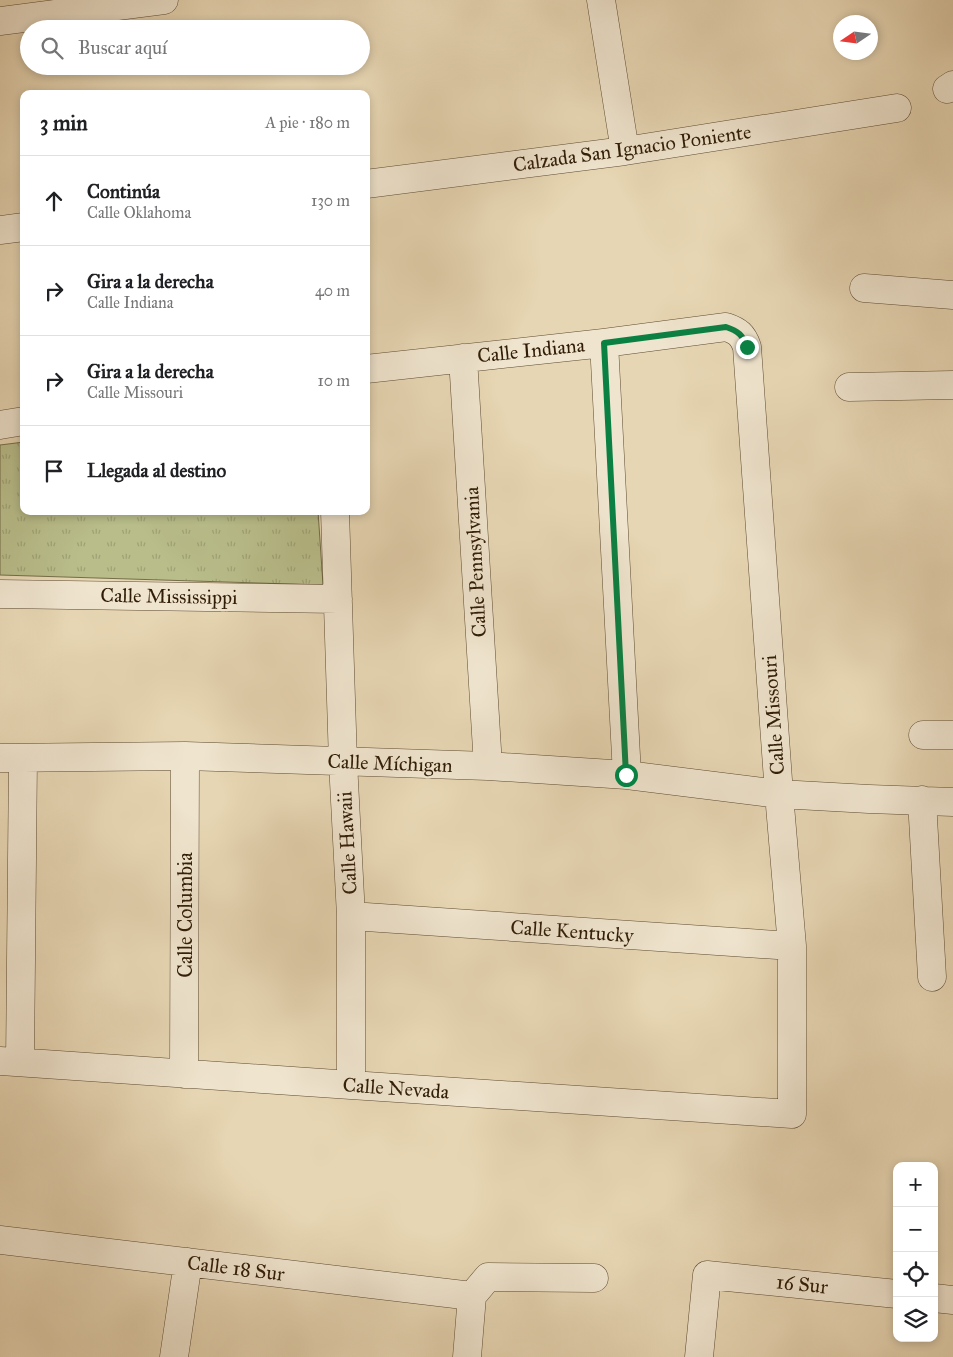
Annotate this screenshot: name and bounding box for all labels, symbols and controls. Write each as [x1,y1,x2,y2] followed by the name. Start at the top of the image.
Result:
[833,15,878,60] north arrow
[20,20,370,75] search box
[38,34,66,62] icon: search
[78,36,167,59] text: Buscar aquí
[40,110,88,136] text: 3 min
[265,113,350,132] text: A pie · 180 m
[511,119,753,178] street label: Calzada San Ignacio Poniente
[87,180,160,203] text: Continúa
[40,187,68,215] icon: ahead
[311,191,350,210] text: 130 m
[87,203,191,222] text: Calle Oklahoma
[87,270,214,293] text: Gira a la derecha
[40,277,68,305] icon: right
[315,281,350,300] text: 40 m
[87,293,174,312] text: Calle Indiana
[476,332,587,368] street label: Calle Indiana
[736,336,759,359] route end
[87,360,214,383] text: Gira a la derecha
[40,367,68,395] icon: right
[318,371,350,390] text: 10 m
[87,383,183,402] text: Calle Missouri
[40,457,68,485] icon: arrive
[87,459,226,482] text: Llegada al destino
[459,485,491,638] street label: Calle Pennsylvania
[100,583,238,609] street label: Calle Mississippi
[757,654,789,776] street label: Calle Missouri
[327,749,453,778] street label: Calle Míchigan
[615,764,638,787] route start
[332,790,362,895] street label: Calle Hawaii
[173,852,197,978] street label: Calle Columbia
[510,915,635,947] street label: Calle Kentucky
[342,1072,451,1104] street label: Calle Nevada
[893,1162,938,1342] map controls
[893,1162,938,1207] button: +
[893,1207,938,1252] button: −
[186,1250,287,1286] street label: Calle 18 Sur
[893,1252,938,1297] button: locate
[775,1269,830,1299] street label: 16 Sur
[893,1297,938,1342] button: layers

